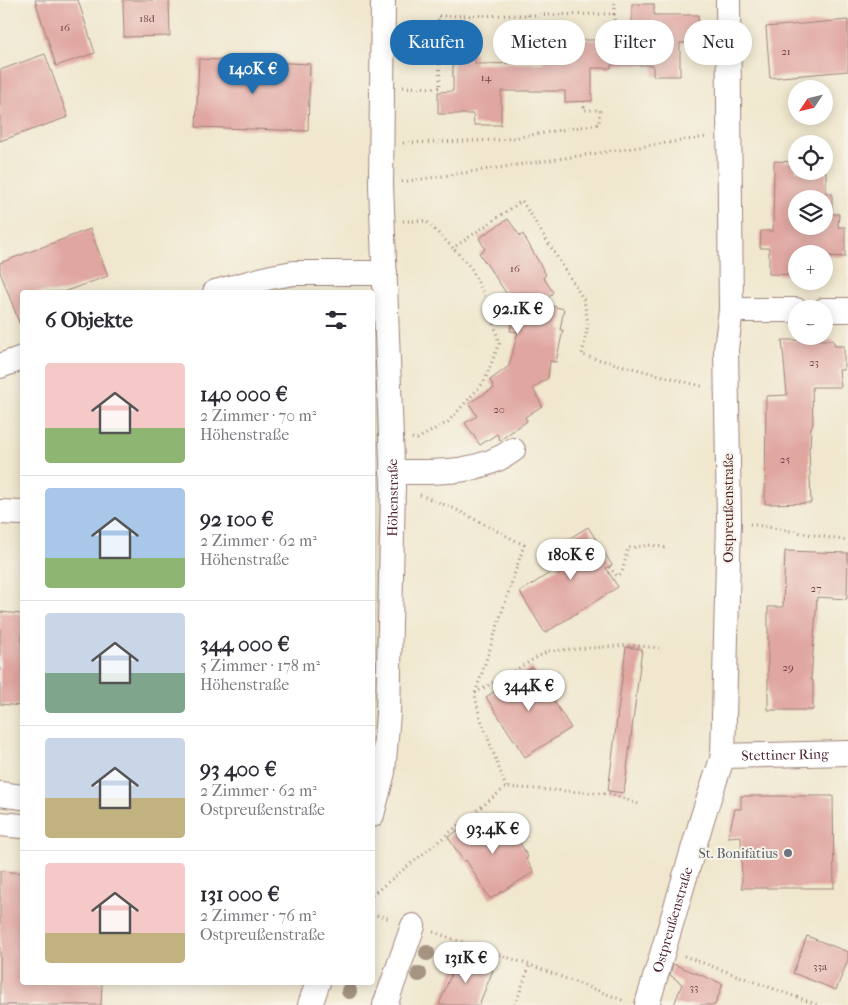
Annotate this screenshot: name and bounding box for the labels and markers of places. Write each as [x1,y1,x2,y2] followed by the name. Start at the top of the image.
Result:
[212,52,294,95] pin: 140K €
[472,292,564,335] pin: 92.1K €
[530,538,612,581] pin: 180K €
[488,670,570,712] pin: 344K €
[447,812,539,855] pin: 93.4K €
[698,845,778,862] place label: St. Bonifatius
[782,847,794,859] marker: St. Bonifatius
[425,942,507,984] pin: 131K €

